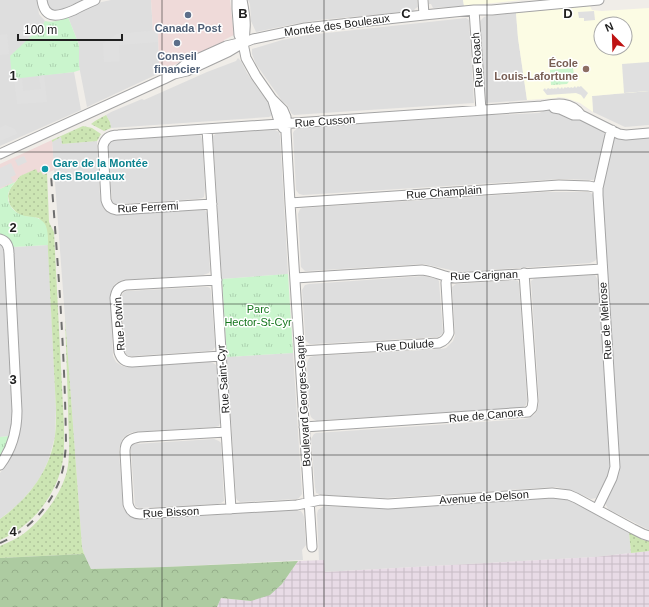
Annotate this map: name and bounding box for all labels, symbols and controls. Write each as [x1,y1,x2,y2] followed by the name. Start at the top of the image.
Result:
[238,6,248,21] text: B
[401,6,411,21] text: C
[563,6,573,21] text: D
[183,10,193,20] marker: Canada Post
[283,12,391,38] street label: Montée des Bouleaux
[18,16,122,42] scale bar
[593,16,633,56] north arrow
[603,20,615,34] text: N
[155,22,222,34] place label: Canada Post
[24,23,57,37] text: 100 m
[469,32,485,88] street label: Rue Roach
[172,38,182,48] marker: Conseil financier
[154,50,201,75] place label: Conseil financier
[494,57,578,82] place label: École Louis-Lafortune
[581,64,591,74] marker: École Louis-Lafortune
[9,68,17,83] text: 1
[294,113,356,129] street label: Rue Cusson
[53,157,148,182] place label: Gare de la Montée des Bouleaux
[40,164,50,174] marker: Gare de la Montée des Bouleaux
[406,183,482,201] street label: Rue Champlain
[117,199,179,215] street label: Rue Ferremi
[9,220,17,235] text: 2
[450,268,518,282] street label: Rue Carignan
[596,282,614,360] street label: Rue de Melrose
[111,297,127,351] street label: Rue Potvin
[224,303,292,328] park label: Parc Hector-St-Cyr
[294,335,312,467] street label: Boulevard Georges-Gagné
[376,337,434,353] street label: Rue Dulude
[215,344,231,414] street label: Rue Saint-Cyr
[9,372,17,387] text: 3
[448,406,525,424] street label: Rue de Canora
[439,488,529,506] street label: Avenue de Delson
[143,505,199,519] street label: Rue Bisson
[9,524,17,539] text: 4

